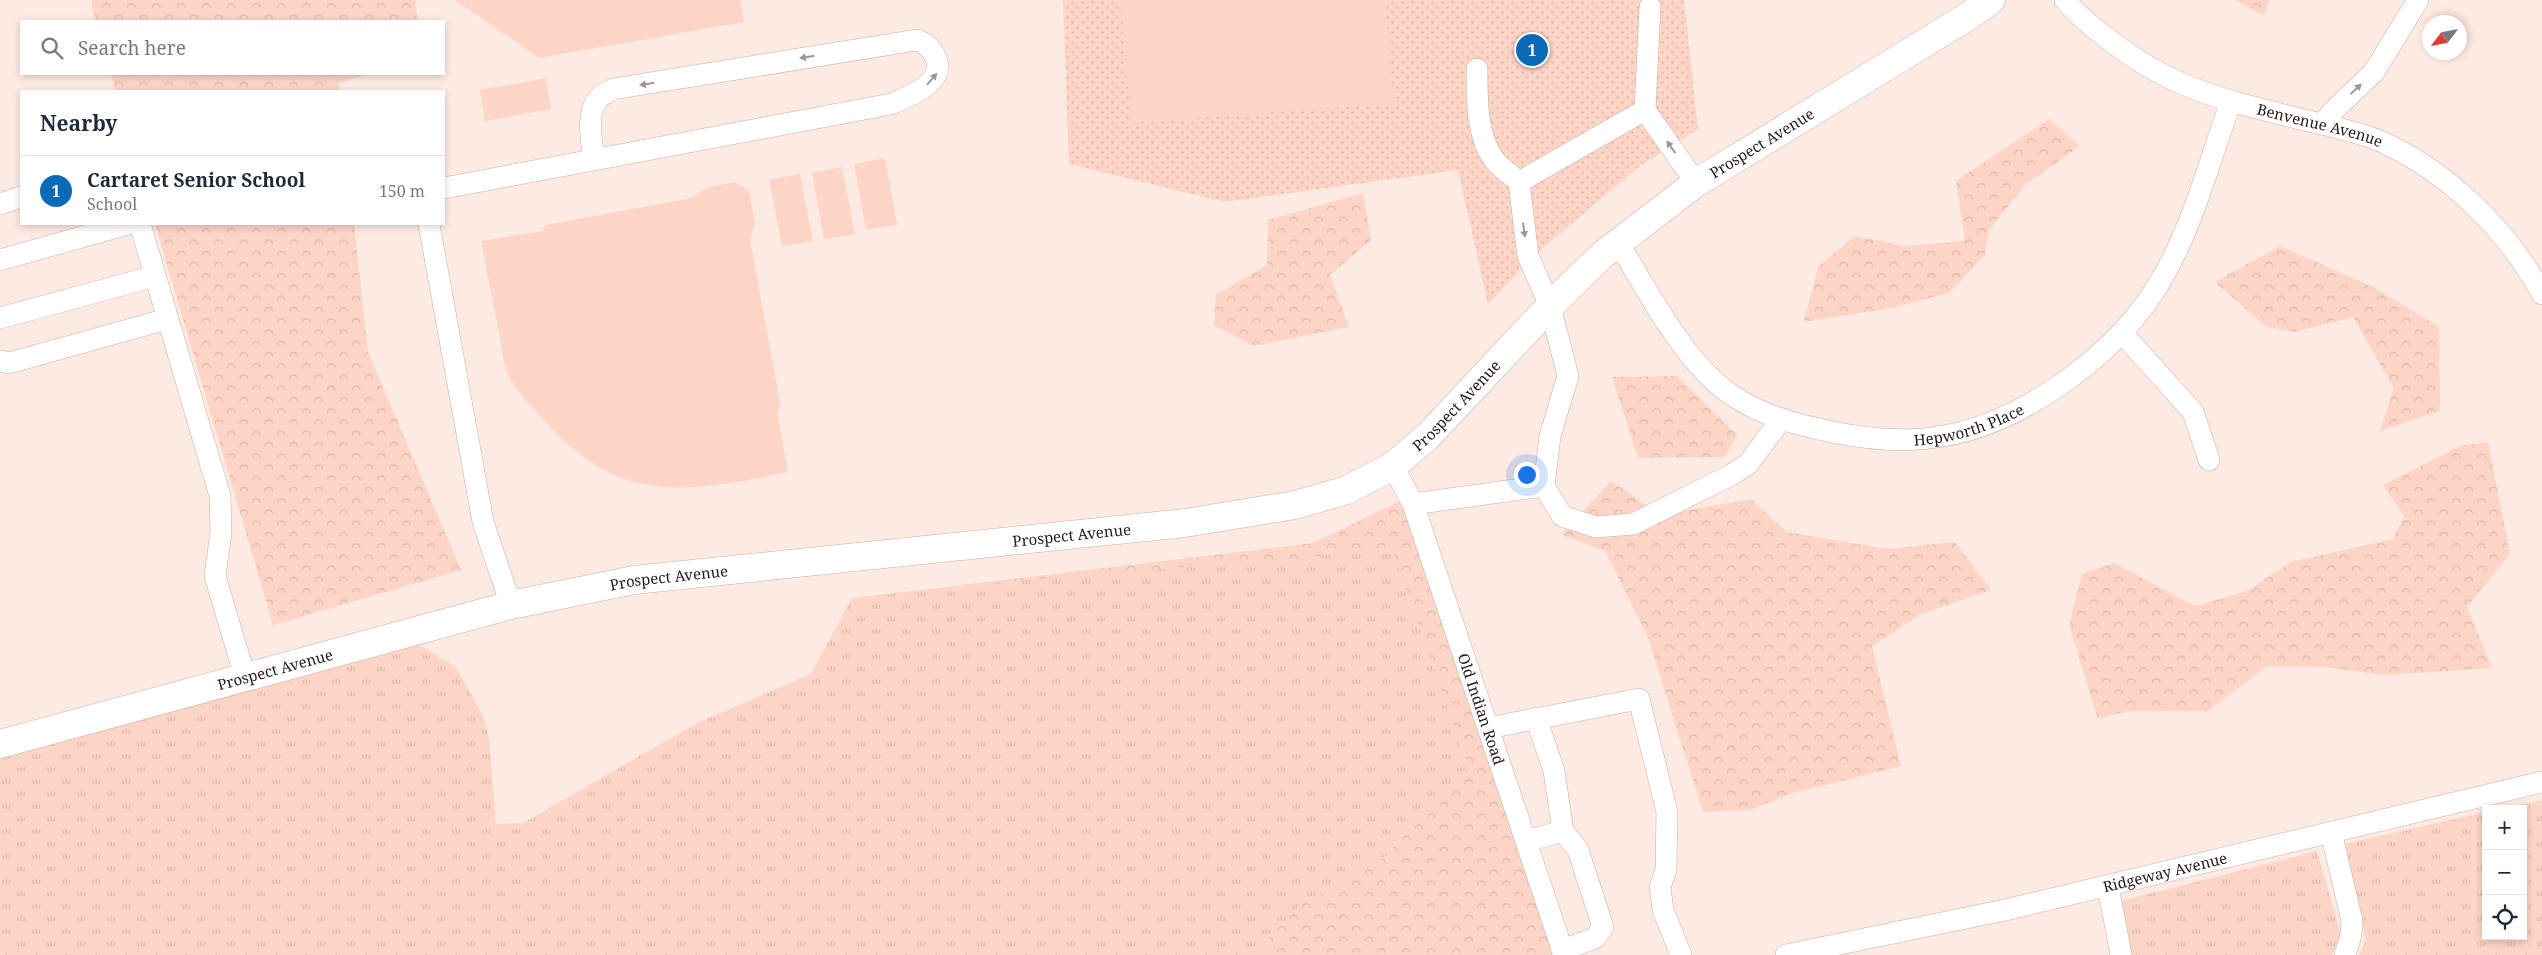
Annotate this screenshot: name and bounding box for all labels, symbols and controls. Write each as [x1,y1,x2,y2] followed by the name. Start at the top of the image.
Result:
[2422,15,2467,60] north arrow
[20,20,445,75] search box
[1516,31,1548,69] pin: 1
[38,34,66,62] icon: search
[78,35,186,61] text: Search here
[799,53,815,61] one-way arrow
[926,72,937,85] one-way arrow
[638,80,654,88] one-way arrow
[2350,83,2362,95] one-way arrow
[2255,99,2386,151] street label: Benvenue Avenue
[1706,103,1818,182] street label: Prospect Avenue
[40,109,118,137] text: Nearby
[1666,140,1676,153] one-way arrow
[87,167,305,193] text: Cartaret Senior School
[51,180,61,202] text: 1
[379,180,425,202] text: 150 m
[87,193,137,215] text: School
[1520,223,1528,239] one-way arrow
[1408,356,1504,455] street label: Prospect Avenue
[1913,399,2027,450] street label: Hepworth Place
[1514,462,1540,488] your location
[1011,519,1132,551] street label: Prospect Avenue
[608,560,729,595] street label: Prospect Avenue
[215,644,335,694] street label: Prospect Avenue
[1454,651,1510,767] street label: Old Indian Road
[2482,805,2527,940] map controls
[2482,805,2527,850] button: +
[2101,847,2229,896] street label: Ridgeway Avenue
[2482,850,2527,895] button: −
[2482,895,2527,940] button: locate

